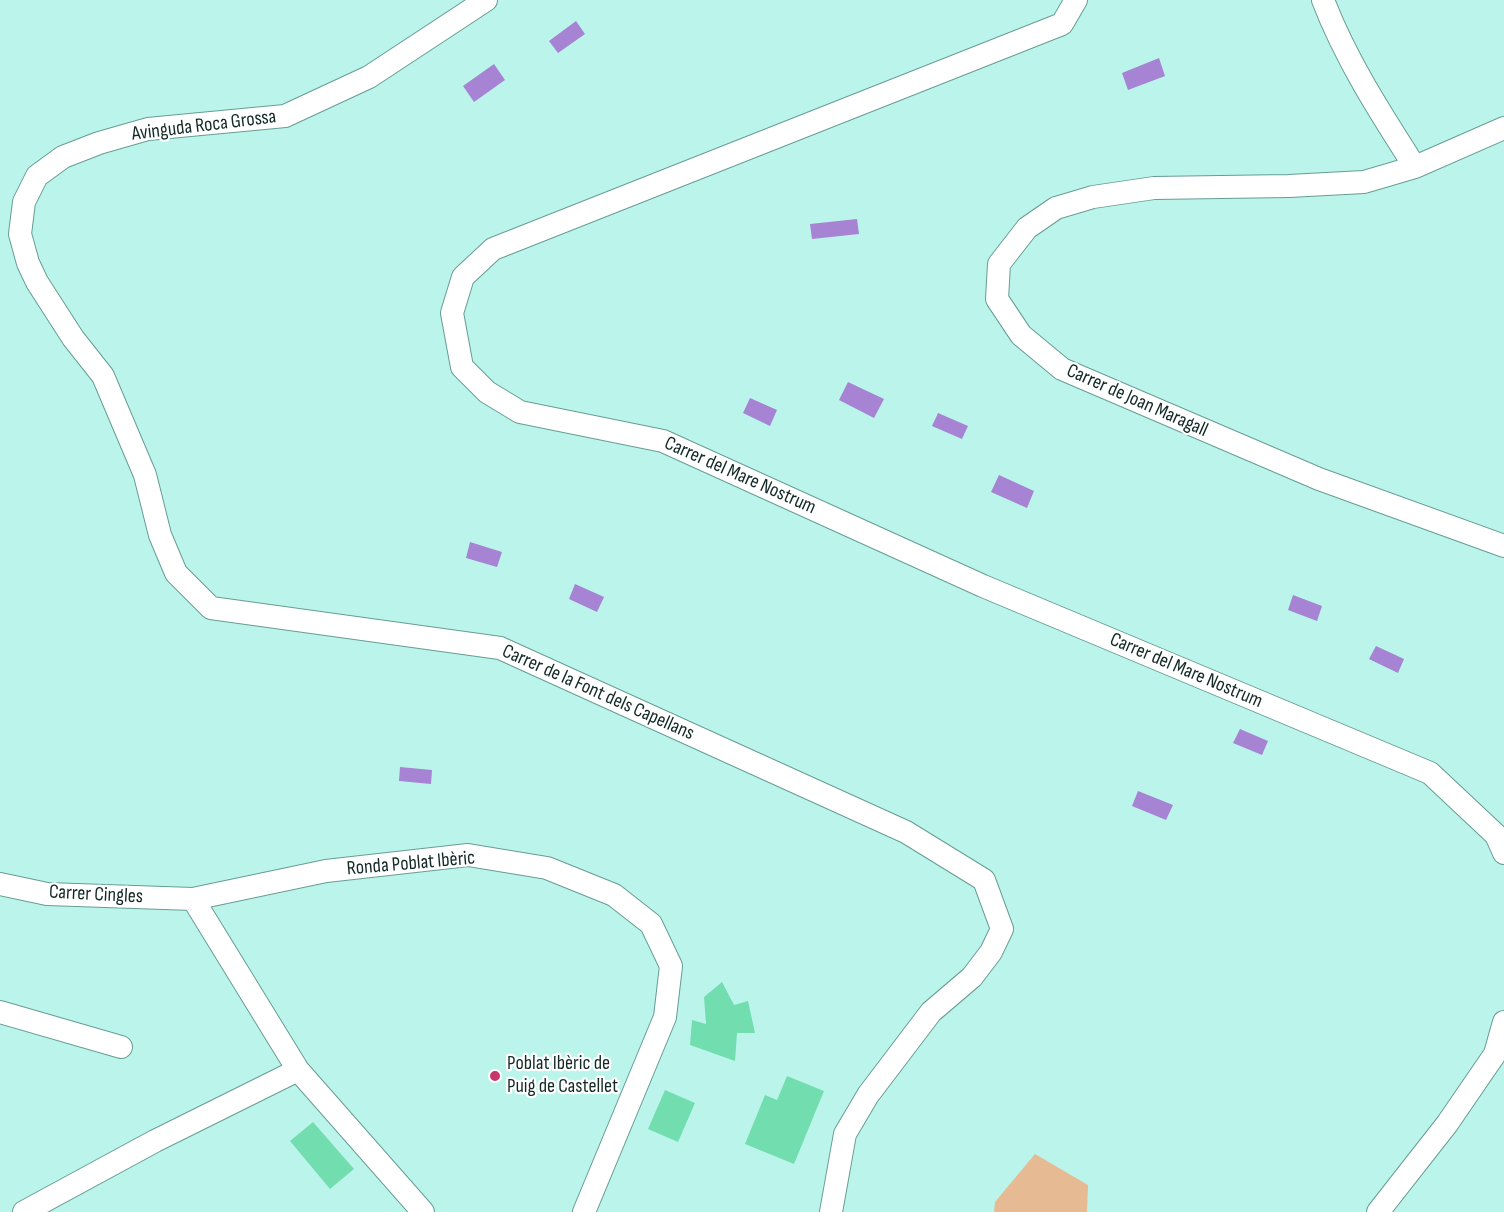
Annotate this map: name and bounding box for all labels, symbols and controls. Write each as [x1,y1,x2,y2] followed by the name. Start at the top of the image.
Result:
[130,105,278,147] street label: Avinguda Roca Grossa
[1063,359,1211,443] street label: Carrer de Joan Maragall
[660,432,820,520] street label: Carrer del Mare Nostrum
[1106,628,1266,714] street label: Carrer del Mare Nostrum
[498,640,698,746] street label: Carrer de la Font dels Capellans
[346,846,476,882] street label: Ronda Poblat Ibèric
[48,881,144,909] street label: Carrer Cingles
[507,1052,618,1099] place label: Poblat Ibèric de Puig de Castellet
[488,1069,502,1083] marker: Poblat Ibèric de Puig de Castellet

